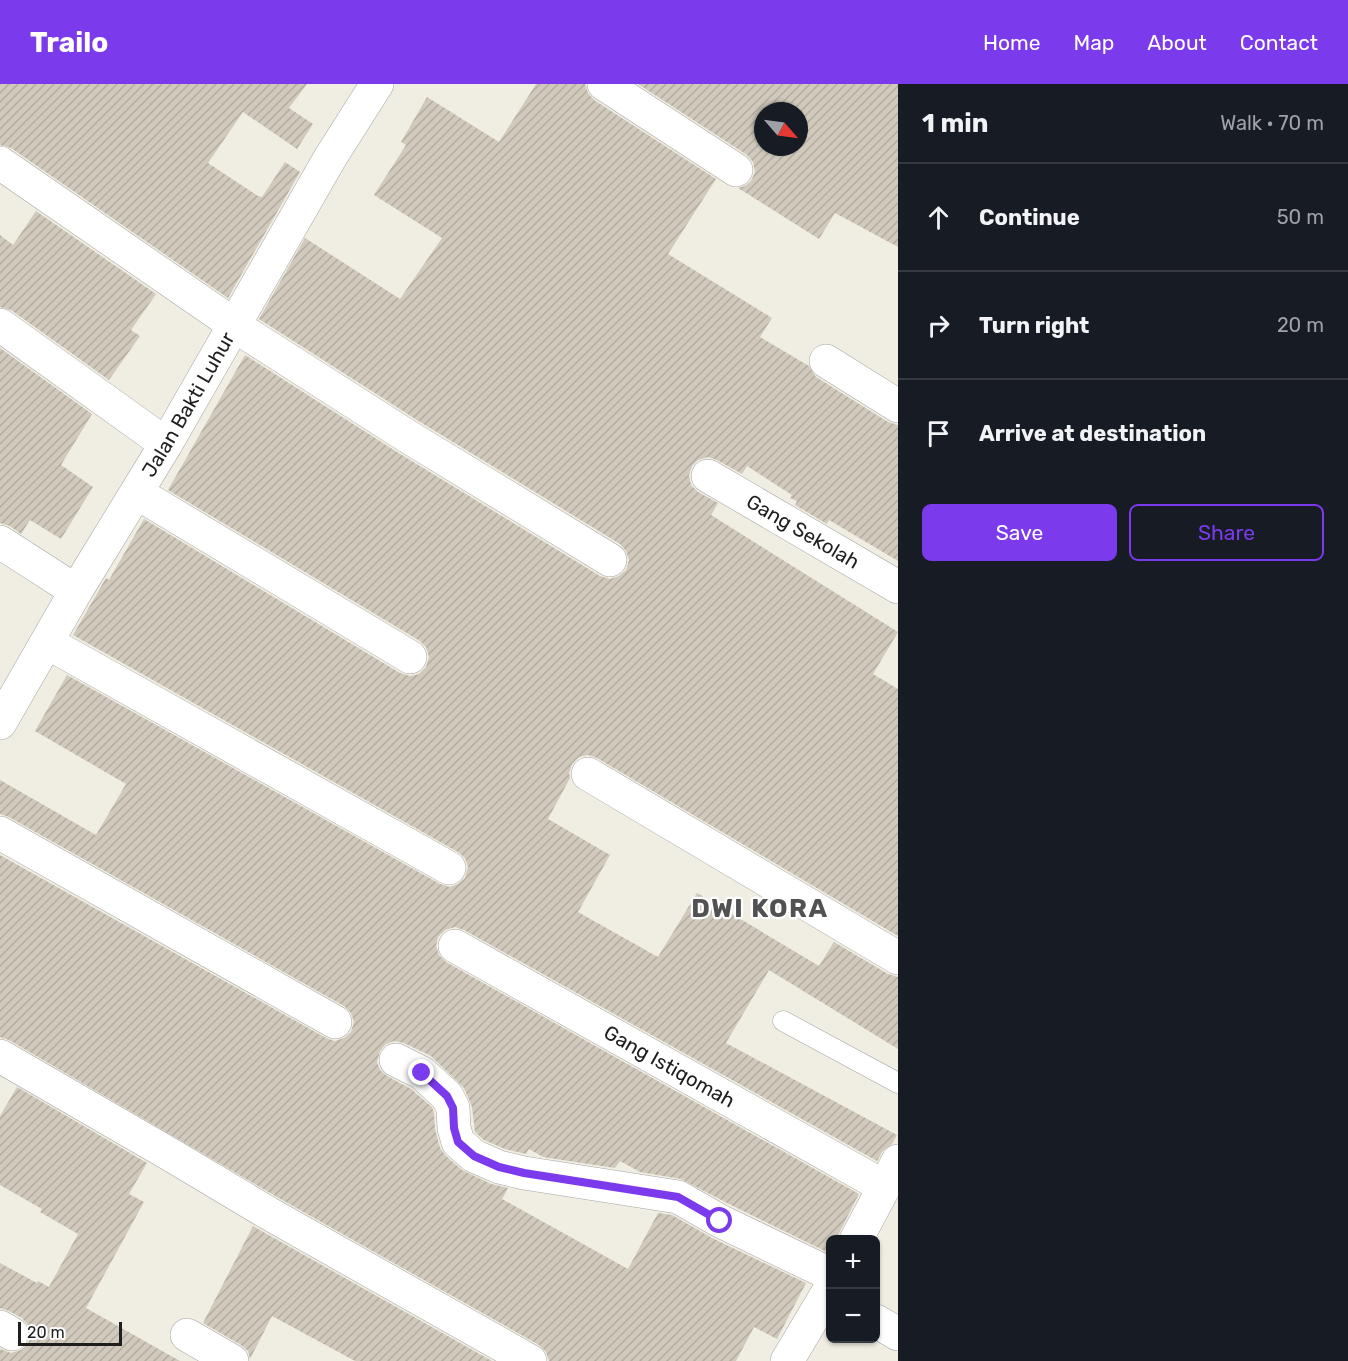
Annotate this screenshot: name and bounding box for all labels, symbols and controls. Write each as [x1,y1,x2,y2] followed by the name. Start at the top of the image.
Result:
[30,26,108,59] text: Trailo
[983,30,1040,55] text: Home
[1073,30,1114,55] text: Map
[1147,30,1207,55] text: About
[1240,30,1318,55] text: Contact
[754,102,808,156] north arrow
[922,108,988,139] text: 1 min
[1220,111,1324,135] text: Walk · 70 m
[922,201,955,234] icon: ahead
[979,204,1080,231] text: Continue
[1277,205,1324,229] text: 50 m
[922,309,955,342] icon: right
[979,312,1089,339] text: Turn right
[1277,313,1324,337] text: 20 m
[137,327,240,481] street label: Jalan Bakti Luhur
[922,417,955,450] icon: arrive
[979,420,1206,447] text: Arrive at destination
[742,489,864,574] street label: Gang Sekolah
[922,504,1117,561] button: Save
[1129,504,1324,561] button: Share
[691,893,829,924] district label: DWI KORA
[600,1020,739,1113] street label: Gang Istiqomah
[408,1059,434,1085] route end
[706,1207,732,1233] route start
[826,1235,880,1343] map controls
[826,1235,880,1289] button: +
[826,1289,880,1343] button: −
[18,1319,122,1346] scale bar
[27,1323,65,1342] text: 20 m

